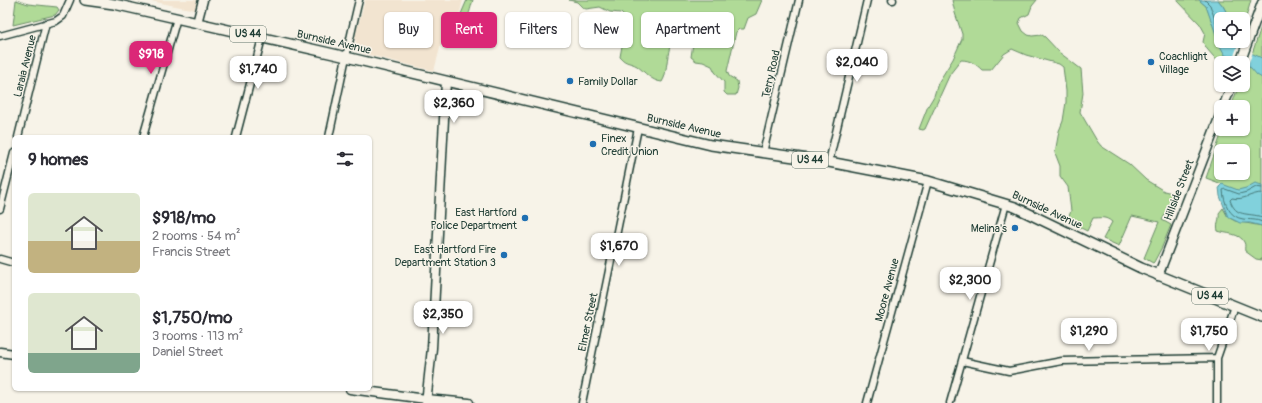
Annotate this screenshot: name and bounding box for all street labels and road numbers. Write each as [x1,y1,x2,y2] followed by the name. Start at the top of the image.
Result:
[230,26,266,42] road number: US 44
[296,27,373,57] street label: Burnside Avenue
[11,33,39,98] street label: Laraia Avenue
[759,49,783,99] street label: Terry Road
[646,111,723,141] street label: Burnside Avenue
[792,152,828,168] road number: US 44
[1161,157,1197,222] street label: Hillside Street
[1010,188,1085,232] street label: Burnside Avenue
[872,256,902,323] street label: Moore Avenue
[1192,288,1228,304] road number: US 44
[575,291,601,353] street label: Elmer Street

